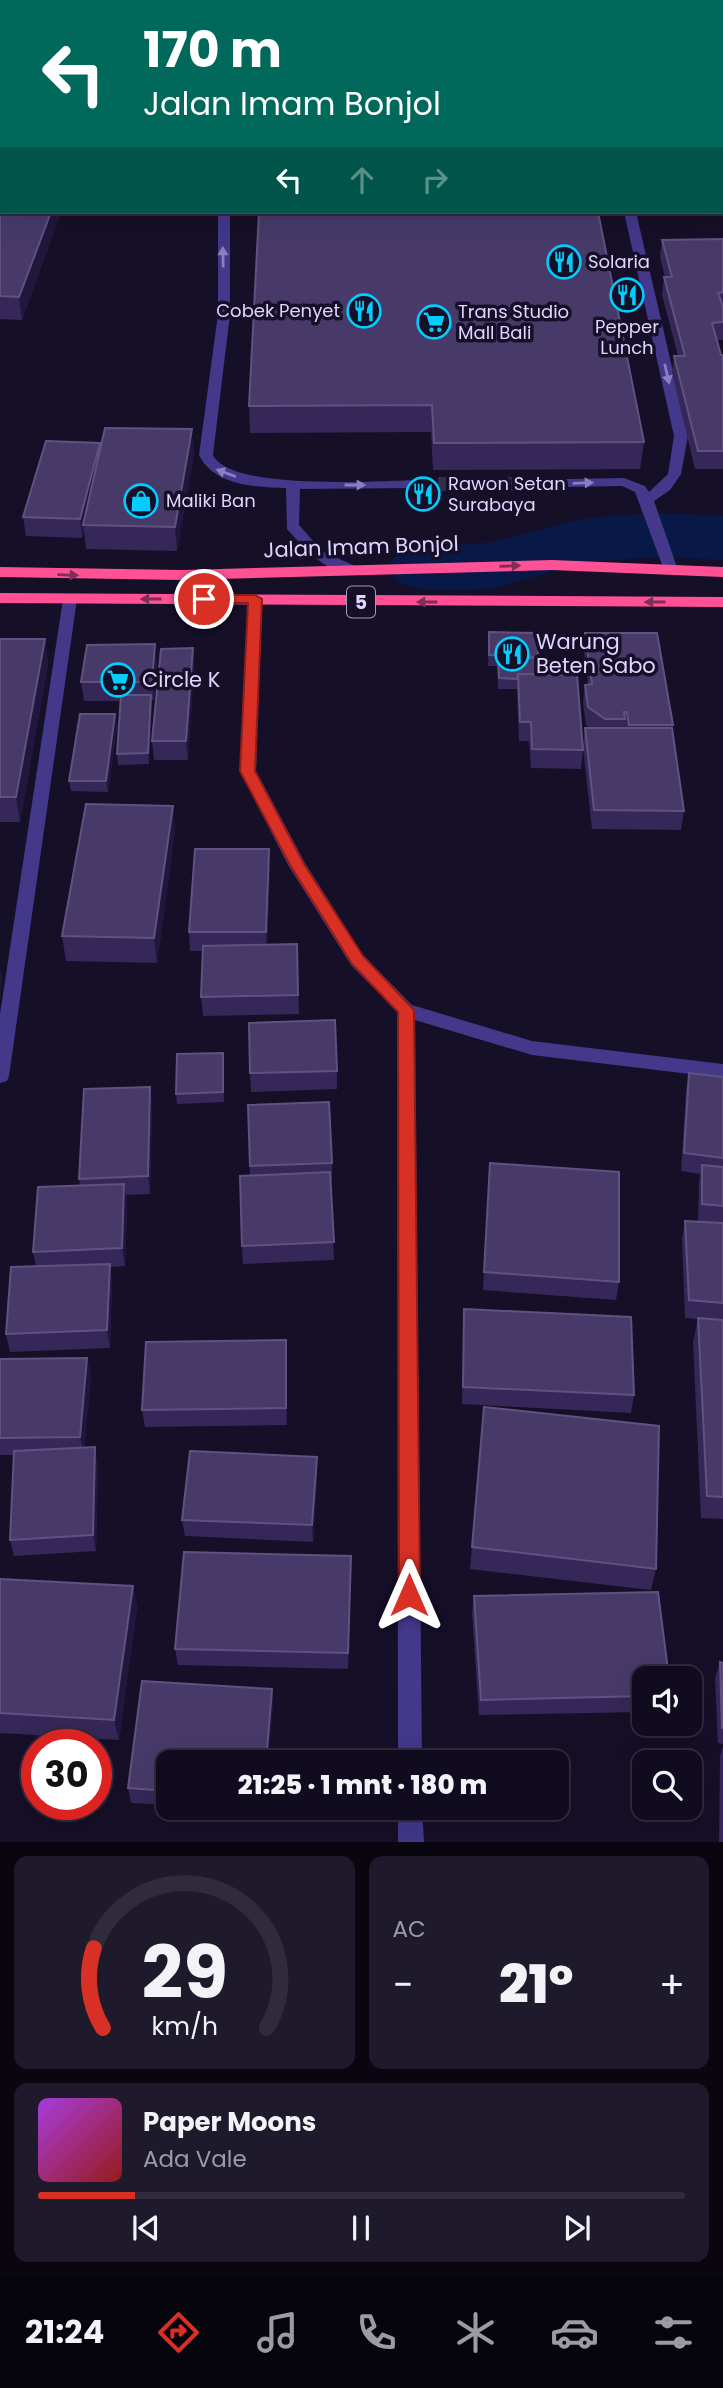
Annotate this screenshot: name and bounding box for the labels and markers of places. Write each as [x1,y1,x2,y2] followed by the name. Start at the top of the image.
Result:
[545,243,583,281] restaurant icon: Solaria
[588,249,650,274] place label: Solaria
[608,276,646,314] restaurant icon: Pepper Lunch
[345,292,383,330] restaurant icon: Cobek Penyet
[216,298,340,323] place label: Cobek Penyet
[458,299,569,345] place label: Trans Studio Mall Bali
[415,303,453,341] supermarket icon: Trans Studio Mall Bali
[595,314,659,360] place label: Pepper Lunch
[448,471,566,517] place label: Rawon Setan Surabaya
[404,475,442,513] restaurant icon: Rawon Setan Surabaya
[122,482,160,520] shop icon: Maliki Ban
[166,488,256,513] place label: Maliki Ban
[174,569,234,629] pin
[536,627,656,680] place label: Warung Beten Sabo
[493,635,531,673] restaurant icon: Warung Beten Sabo
[99,661,137,699] supermarket icon: Circle K
[142,665,221,694] place label: Circle K

